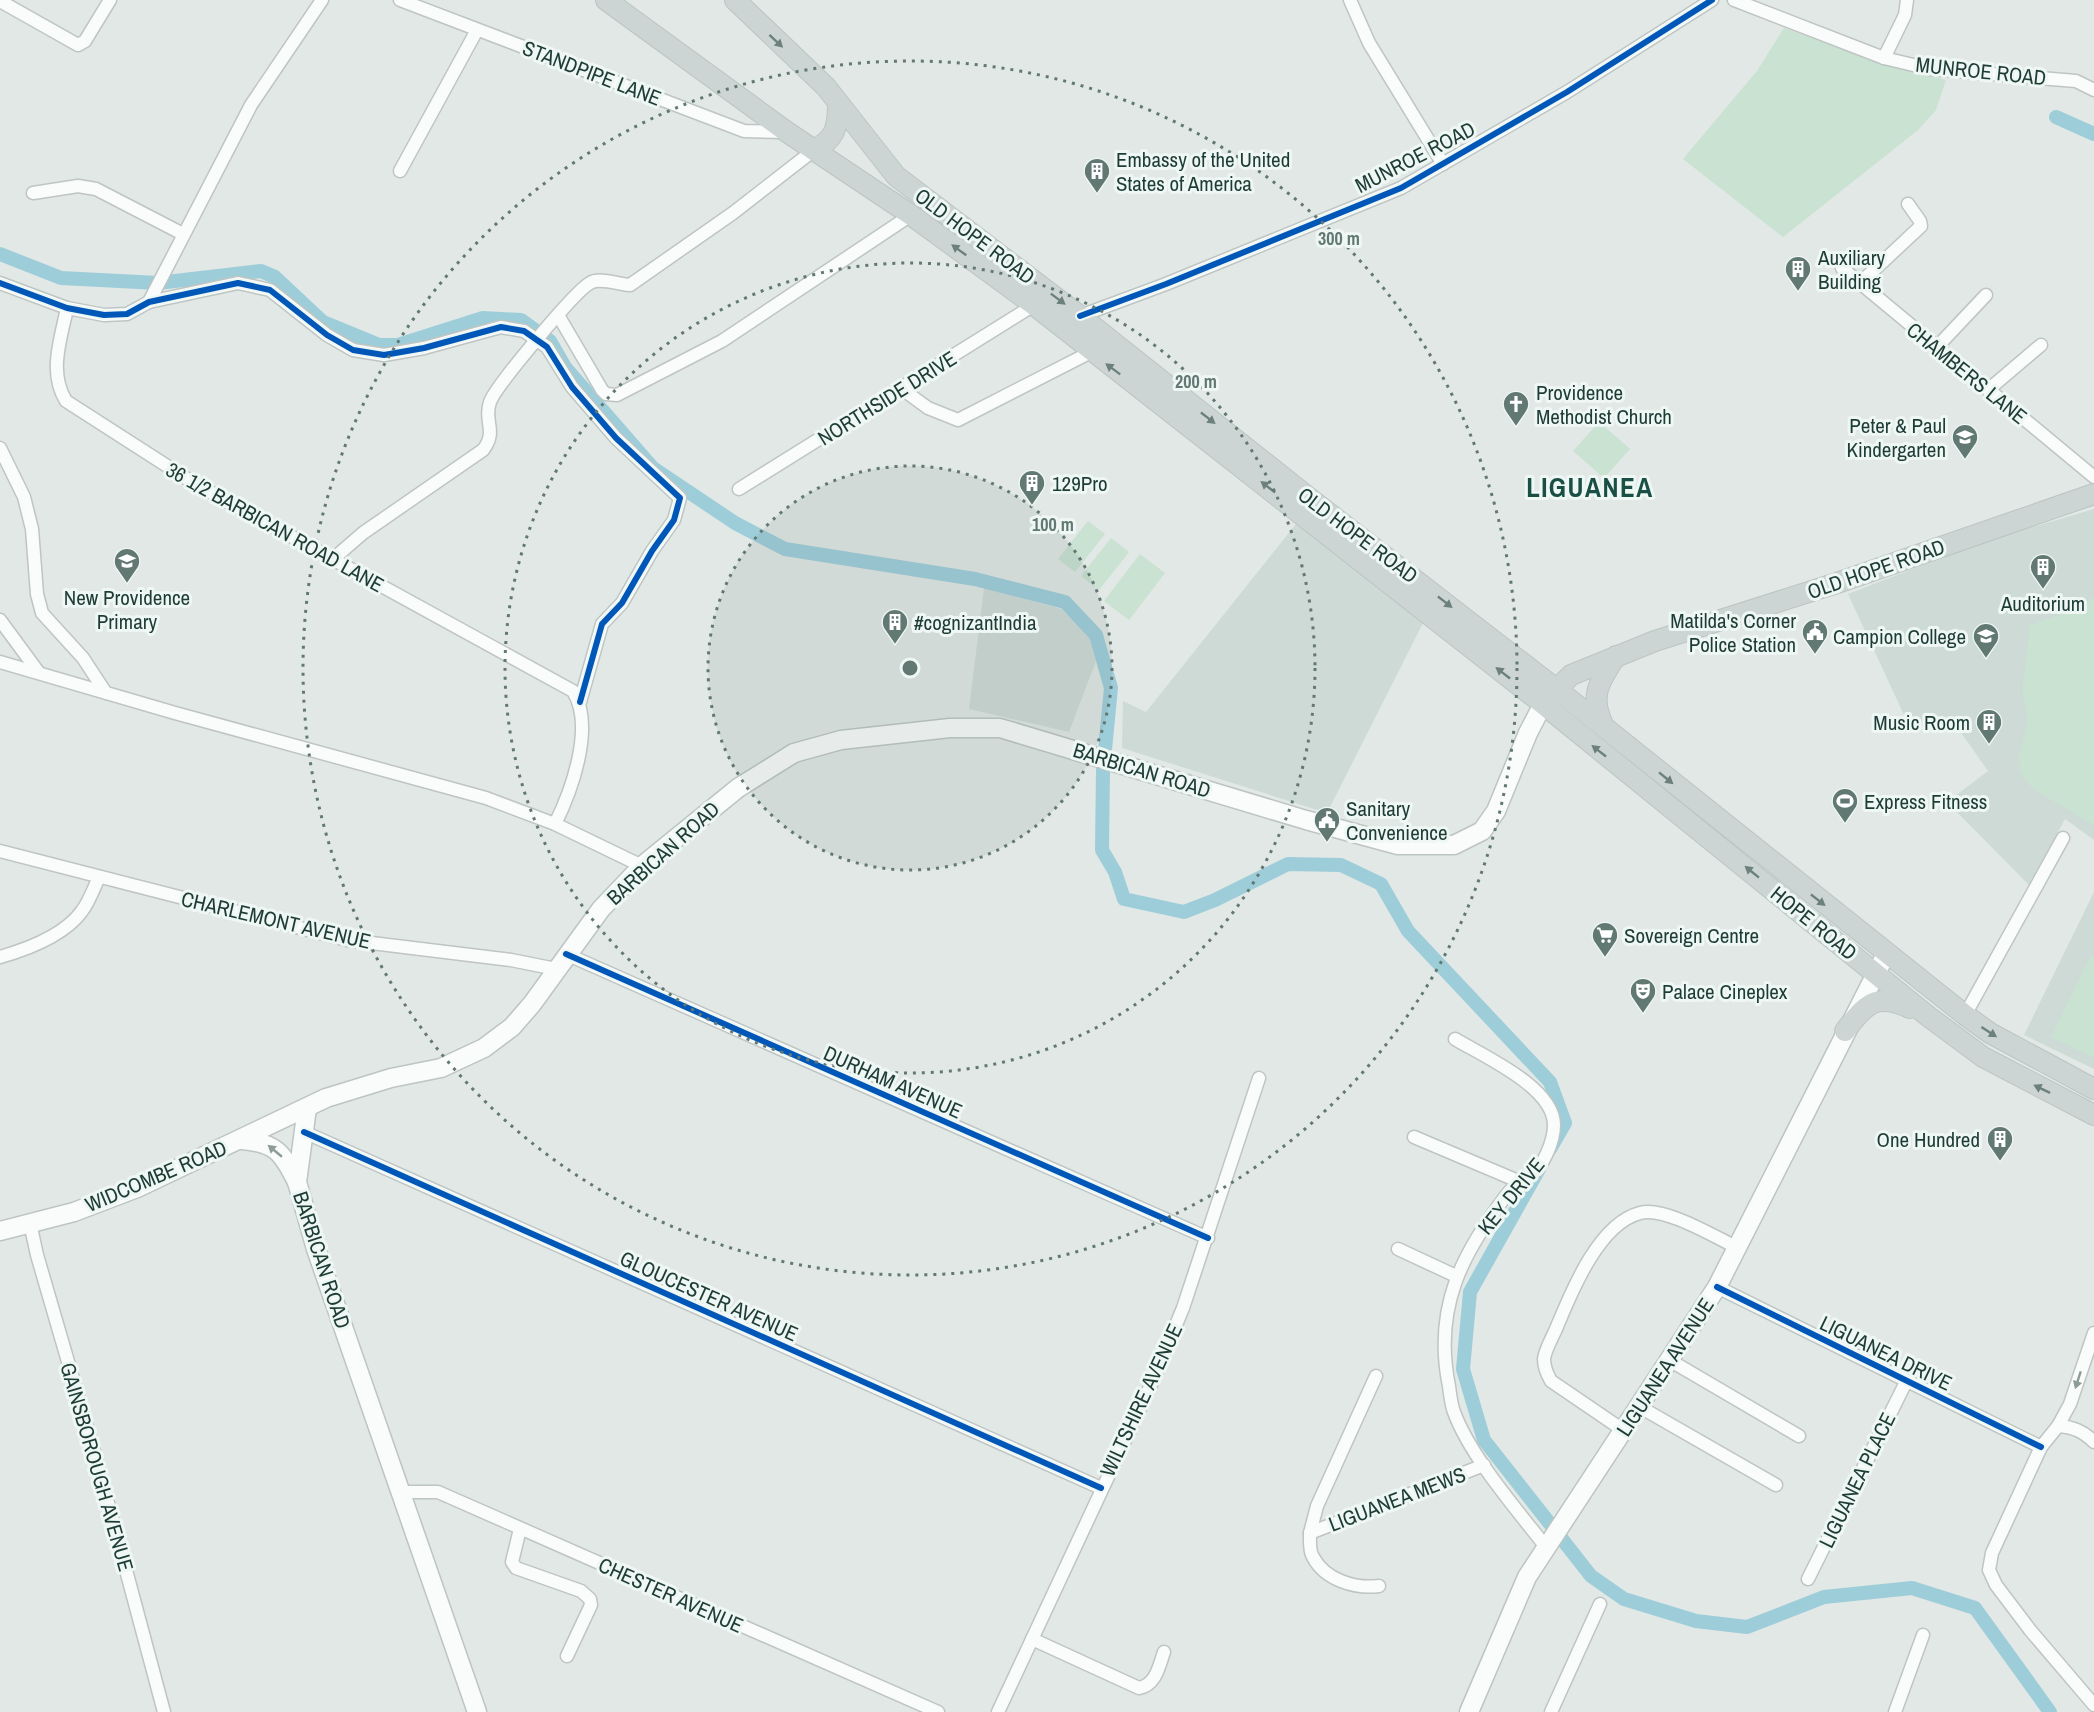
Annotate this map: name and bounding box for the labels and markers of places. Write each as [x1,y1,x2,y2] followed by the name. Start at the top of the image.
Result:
[1116,145,1290,198] place label: Embassy of the United States of America
[1082,156,1112,194] building icon: Embassy of the United States of America
[1817,243,1885,296] place label: Auxiliary Building
[1783,254,1813,292] building icon: Auxiliary Building
[1536,378,1672,431] place label: Providence Methodist Church
[1501,389,1531,427] church icon: Providence Methodist Church
[1846,411,1946,464] place label: Peter & Paul Kindergarten
[1950,422,1980,460] school or university icon: Peter & Paul Kindergarten
[1017,468,1047,506] building icon: 129Pro
[1052,469,1108,498] place label: 129Pro
[112,546,142,584] school or university icon: New Providence Primary
[2028,552,2058,590] building icon: Auditorium
[64,583,190,636] place label: New Providence Primary
[2000,589,2085,618] place label: Auditorium
[1670,606,1796,659] place label: Matilda's Corner Police Station
[880,607,910,645] building icon: #cognizantIndia
[914,608,1037,637] place label: #cognizantIndia
[1800,617,1830,655] public building icon: Matilda's Corner Police Station
[1971,621,2001,659] school or university icon: Campion College
[1833,622,1966,651] place label: Campion College
[900,658,920,678] centre of rings
[1974,707,2004,745] building icon: Music Room
[1873,708,1970,737] place label: Music Room
[1830,786,1860,824] sports icon: Express Fitness
[1864,787,1987,816] place label: Express Fitness
[1346,794,1447,847] place label: Sanitary Convenience
[1312,805,1342,843] public building icon: Sanitary Convenience
[1590,920,1620,958] supermarket icon: Sovereign Centre
[1624,921,1759,950] place label: Sovereign Centre
[1628,976,1658,1014] theatre icon: Palace Cineplex
[1662,977,1788,1006] place label: Palace Cineplex
[1985,1124,2015,1162] building icon: One Hundred
[1877,1125,1980,1154] place label: One Hundred

